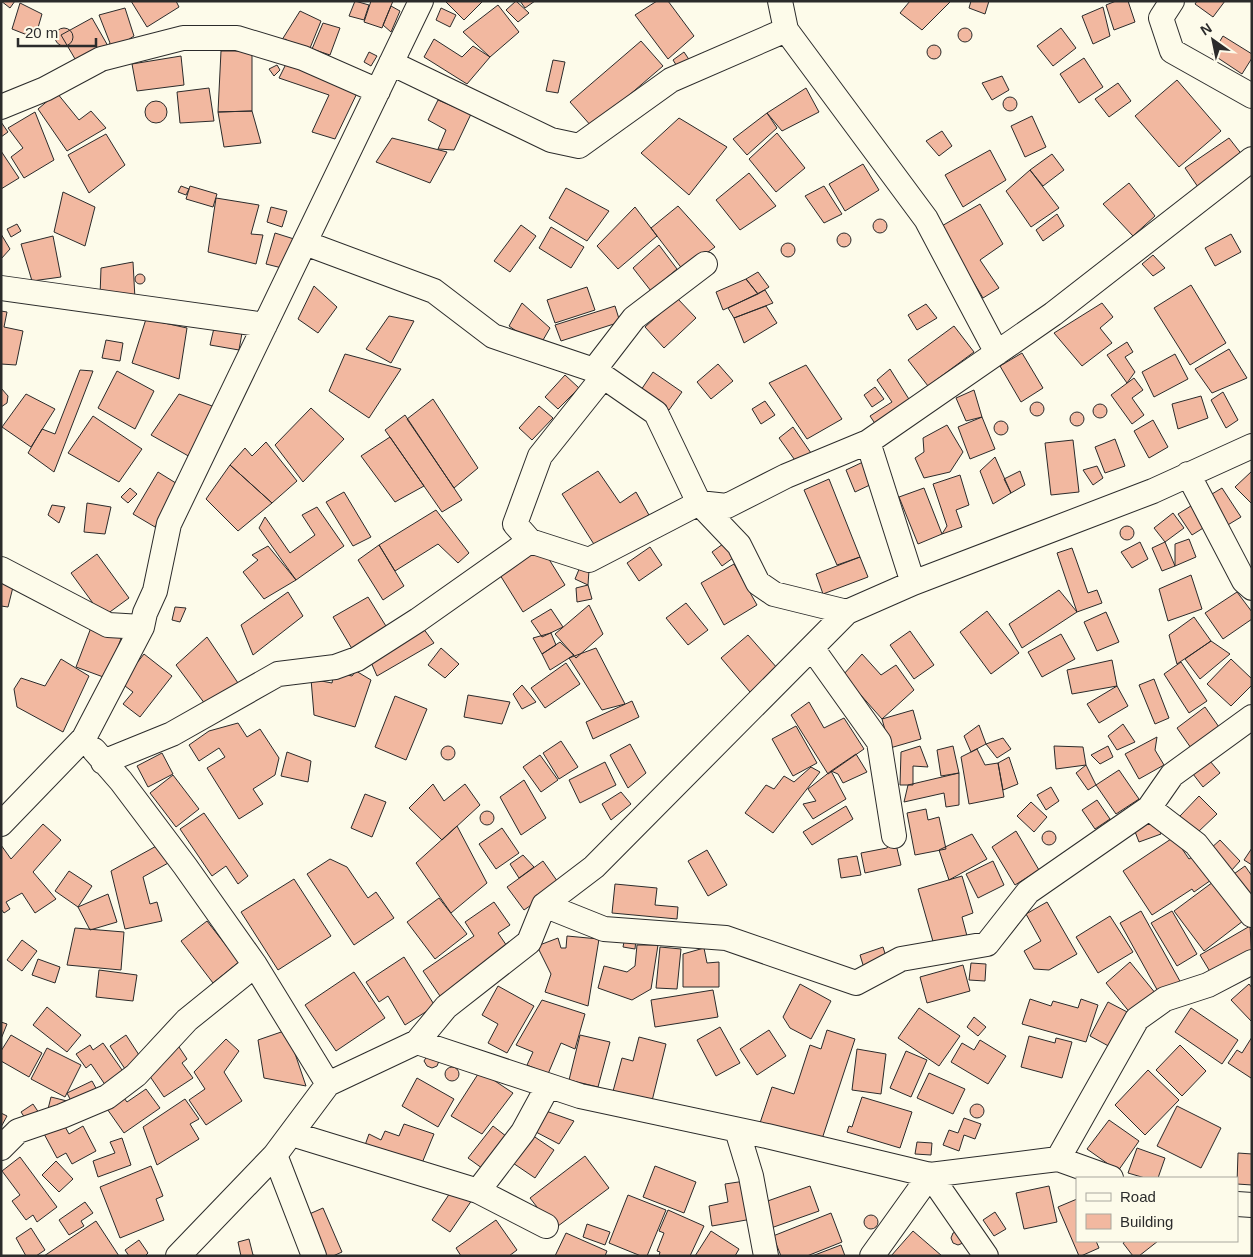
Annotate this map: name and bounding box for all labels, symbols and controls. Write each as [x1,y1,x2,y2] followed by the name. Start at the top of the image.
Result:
[18,15,95,47] scale bar
[1188,15,1238,65] north arrow
[1197,20,1215,39] text: N
[25,24,58,41] text: 20 m
[1076,1177,1238,1242] legend
[1120,1188,1156,1205] text: Road
[1120,1213,1173,1230] text: Building

